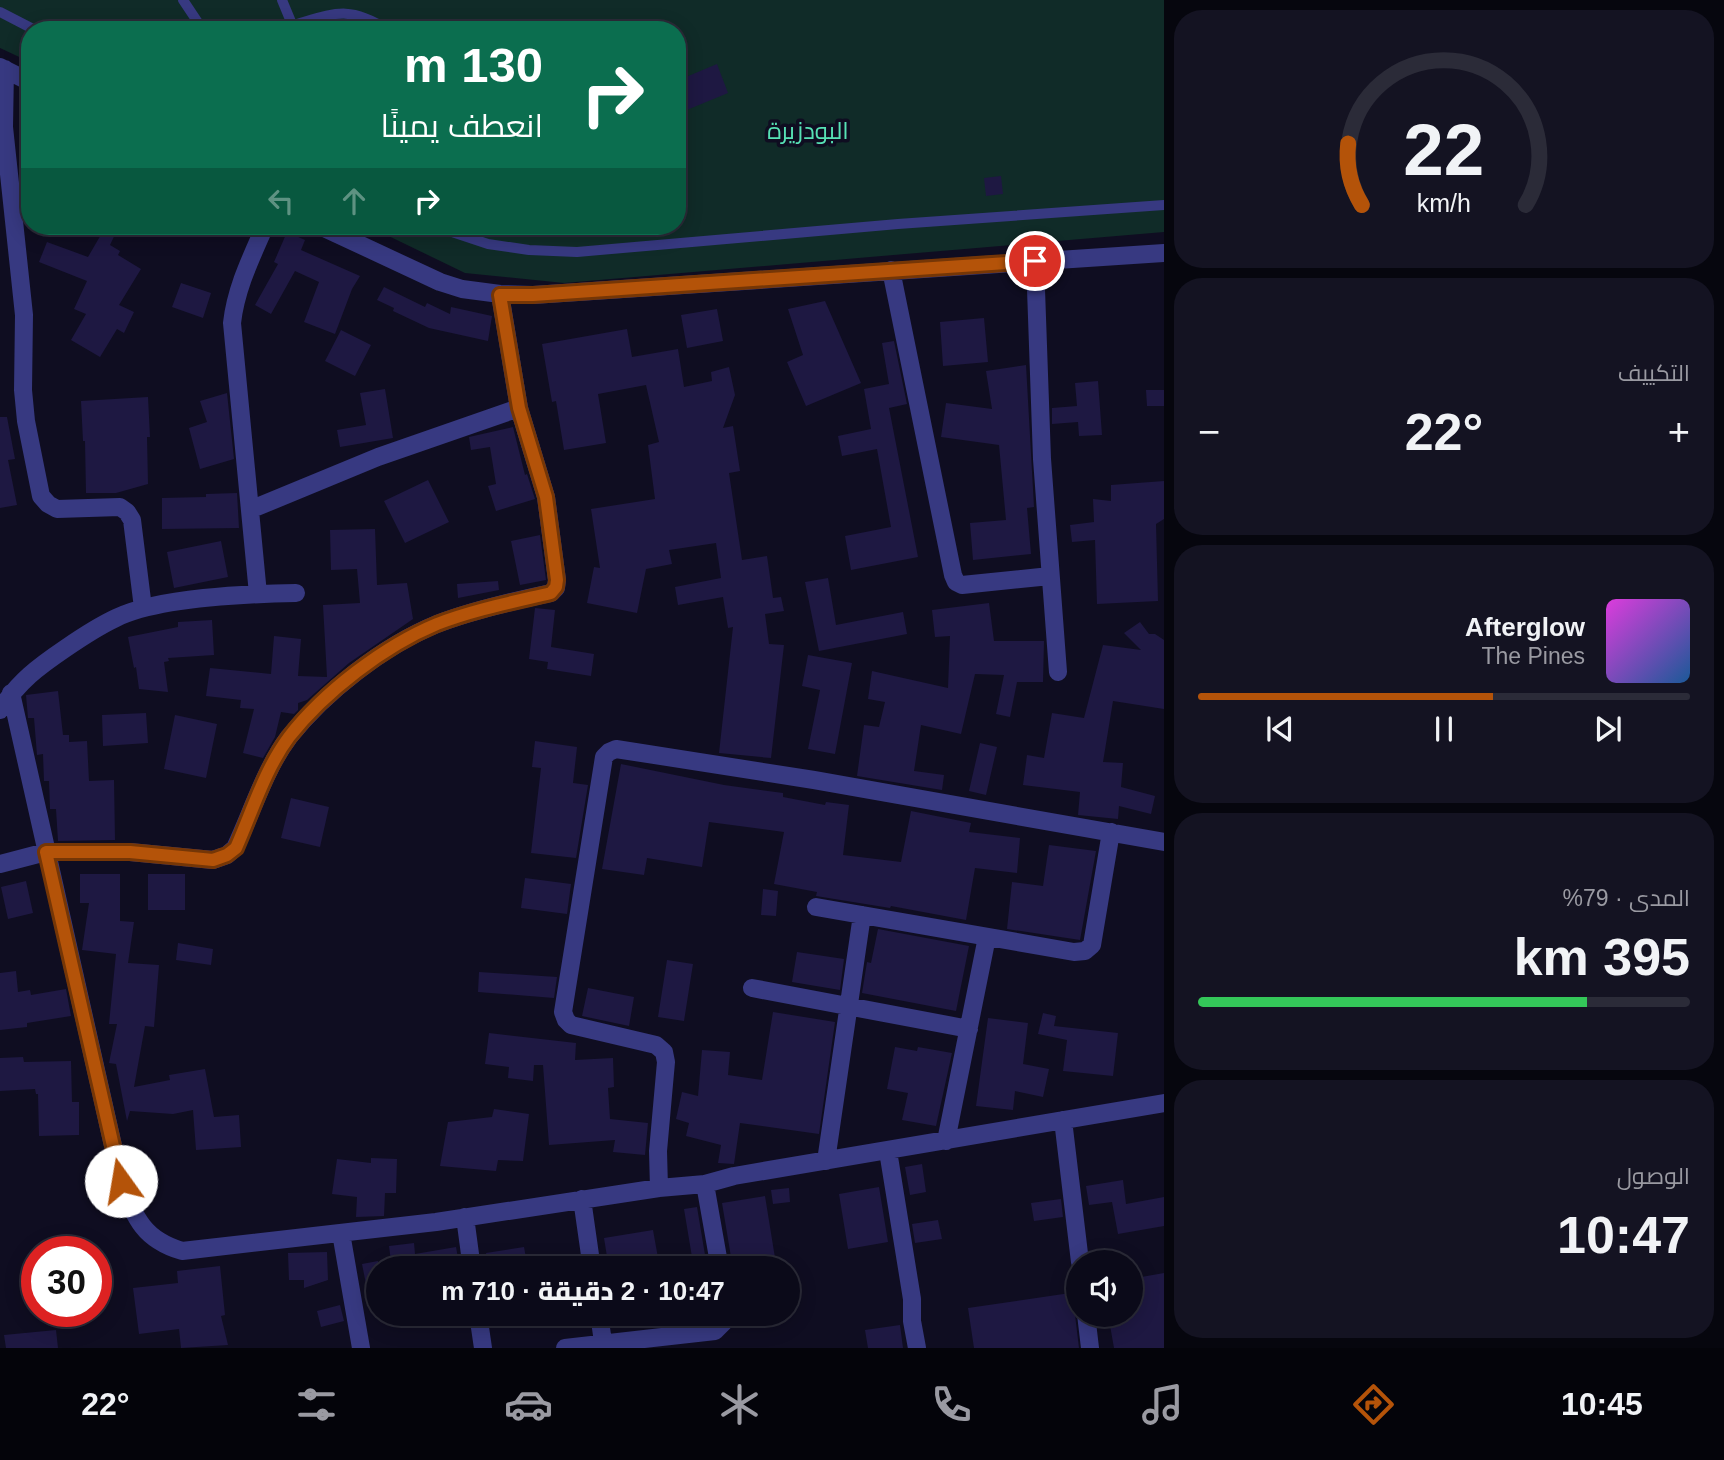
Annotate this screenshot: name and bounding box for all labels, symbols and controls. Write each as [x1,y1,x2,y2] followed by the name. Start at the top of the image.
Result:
[404,38,543,92] text: 130 m
[567,49,658,140] icon: right
[380,108,543,144] text: انعطف يمينًا
[1404,109,1484,190] text: 22
[767,117,849,144] park label: البودزيرة
[262,182,300,220] icon: left
[335,182,373,220] icon: ahead
[408,182,446,220] icon: right
[1417,189,1471,217] text: km/h
[1005,231,1065,291] pin
[1016,242,1054,280] icon: arrive
[1618,360,1690,386] text: التكييف
[1405,403,1483,461] text: 22°
[1198,411,1220,453] text: −
[1668,411,1690,453] text: +
[1465,612,1585,642] text: Afterglow
[1481,643,1585,669] text: The Pines
[1261,710,1299,748] icon: previous
[1425,710,1463,748] icon: pause
[1589,710,1627,748] icon: next
[1563,885,1690,911] text: المدى · 79%
[1514,928,1690,986] text: 395 km
[84,1144,158,1218] position arrow
[1617,1163,1690,1189] text: الوصول
[1557,1206,1690,1264] text: 10:47
[21,1236,112,1327] speed limit sign: 30
[1066,1250,1143,1327] map controls
[1066,1250,1143,1327] button: sound
[441,1276,725,1306] text: 10:47 · 2 دقيقة · 710 m
[292,1380,341,1429] icon: filters
[504,1380,553,1429] icon: car
[715,1380,764,1429] icon: climate
[927,1380,976,1429] icon: phone
[1138,1380,1187,1429] icon: music
[1349,1380,1398,1429] icon: directions
[81,1386,130,1422] text: 22°
[1561,1386,1643,1422] text: 10:45

